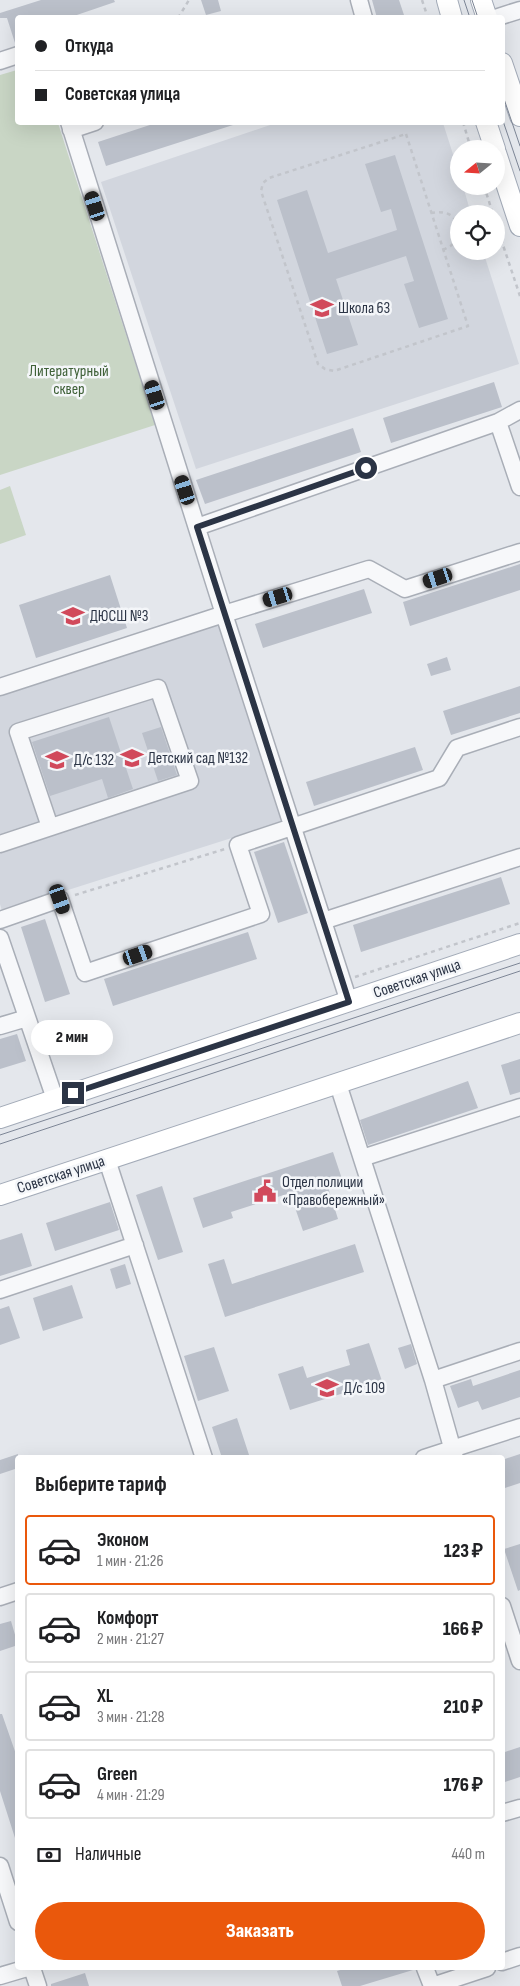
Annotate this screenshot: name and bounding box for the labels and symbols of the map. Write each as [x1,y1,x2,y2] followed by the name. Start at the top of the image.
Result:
[450,140,505,195] north arrow
[83,189,106,223] car
[309,295,335,321] school or university icon: Школа 63
[338,299,390,318] place label: Школа 63
[29,362,109,399] park label: Литературный сквер
[143,378,166,412] car
[355,457,377,479] route start
[173,473,196,507] car
[421,566,454,590] car
[261,585,294,609] car
[60,603,86,629] school or university icon: ДЮСШ №3
[90,607,148,626] place label: ДЮСШ №3
[119,745,145,771] school or university icon: Детский сад №132
[44,747,70,773] school or university icon: Д/с 132
[148,749,248,768] place label: Детский сад №132
[74,751,114,770] place label: Д/с 132
[48,882,71,916] car
[121,943,154,967] car
[371,955,463,1003] street label: Советская улица
[32,1020,114,1056] callout: 2 мин
[62,1082,84,1104] route end
[15,1152,107,1198] street label: Советская улица
[282,1173,385,1210] place label: Отдел полиции «Правобережный»
[252,1178,278,1204] public building icon: Отдел полиции «Правобережный»
[314,1375,340,1401] school or university icon: Д/с 109
[344,1379,385,1398] place label: Д/с 109

